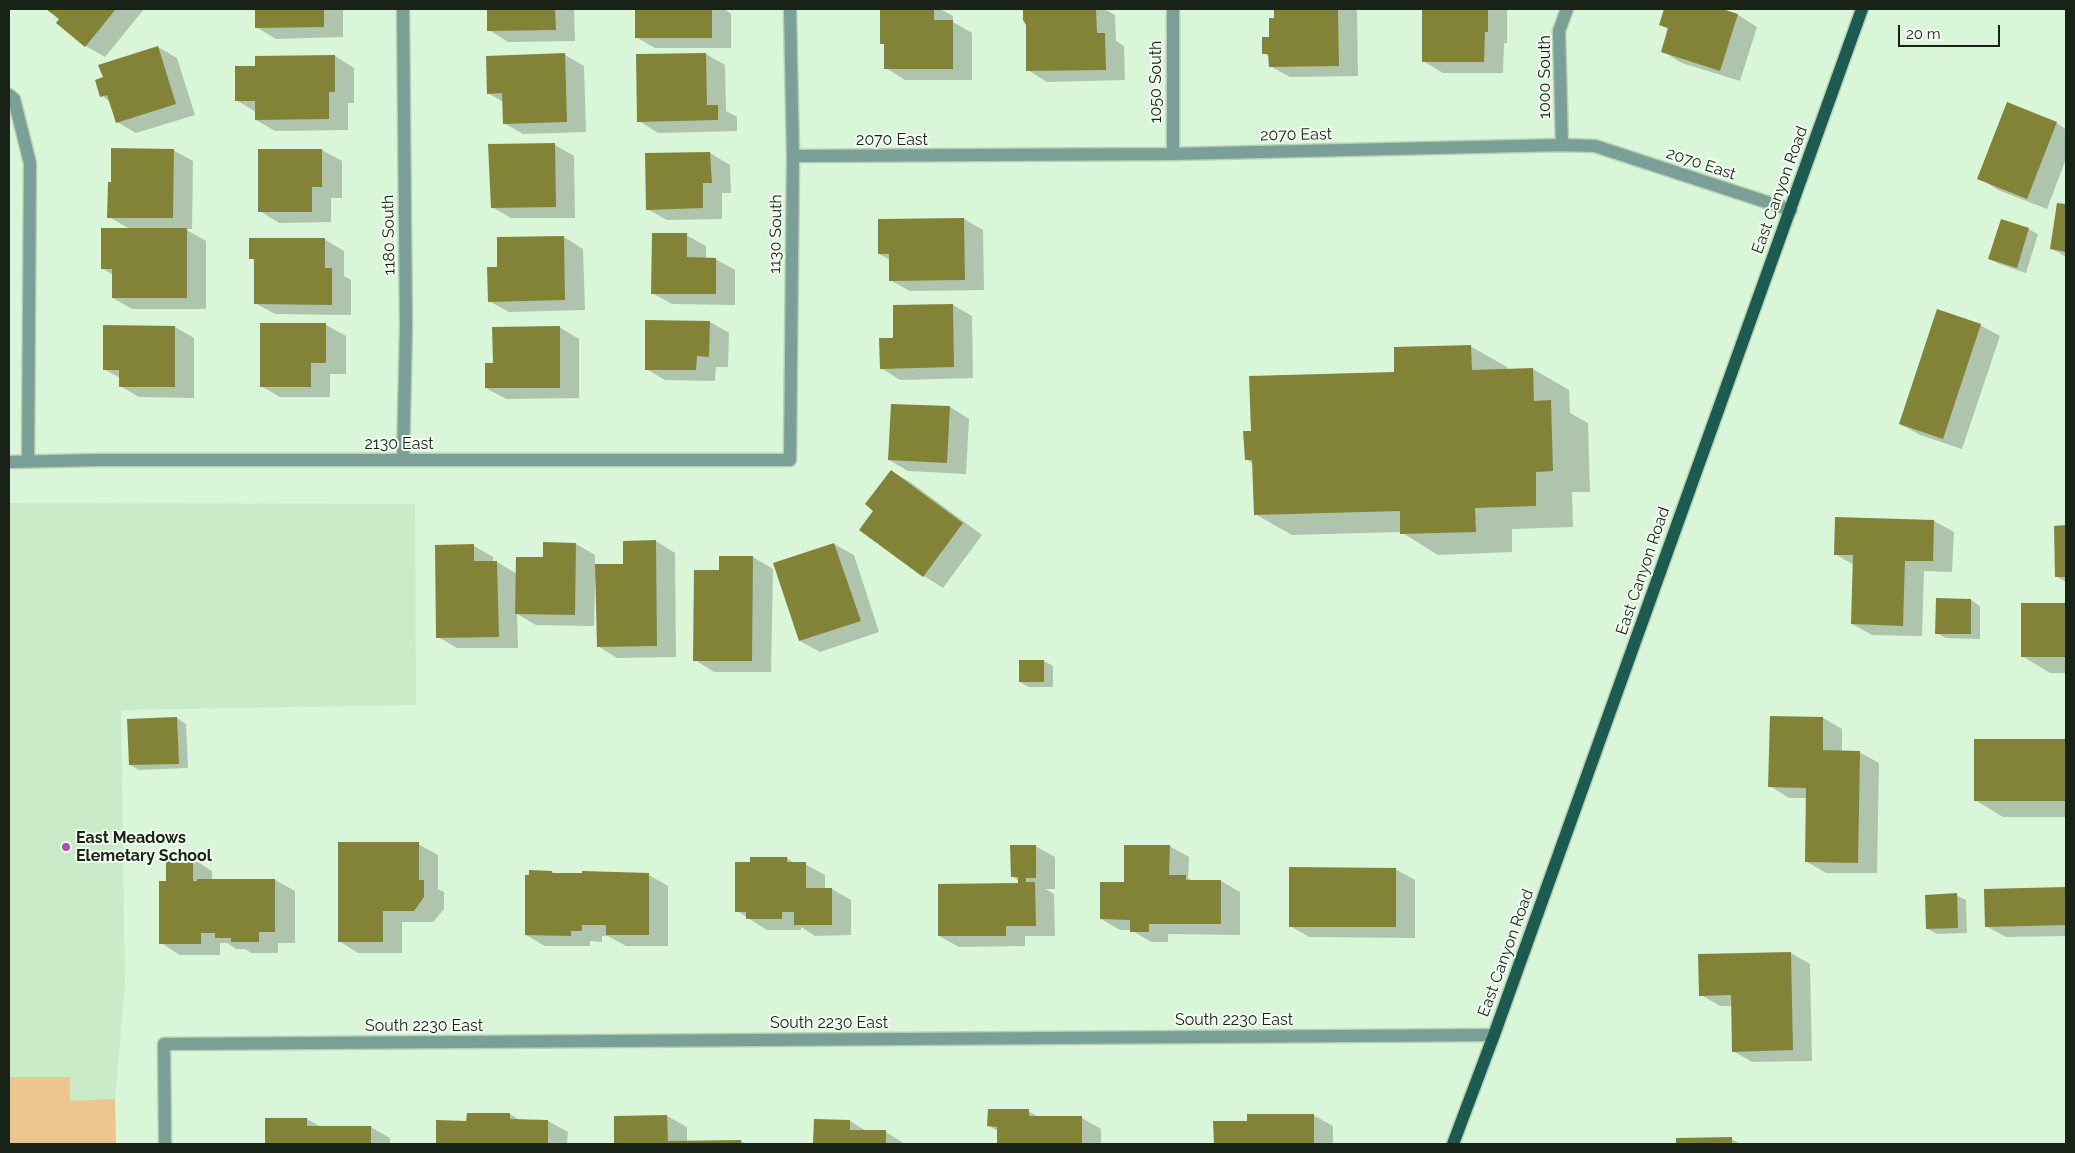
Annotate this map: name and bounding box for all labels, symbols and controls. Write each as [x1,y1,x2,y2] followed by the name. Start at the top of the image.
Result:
[1900,15,2002,47] scale bar
[1906,25,1941,43] text: 20 m
[1535,35,1555,119] street label: 1000 South
[1146,41,1166,123] street label: 1050 South
[1748,124,1812,256] street label: East Canyon Road
[1260,125,1332,145] street label: 2070 East
[856,130,928,150] street label: 2070 East
[1664,144,1738,184] street label: 2070 East
[766,194,786,274] street label: 1130 South
[379,195,399,275] street label: 1180 South
[364,434,434,454] street label: 2130 East
[1612,504,1674,638] street label: East Canyon Road
[76,828,212,866] place label: East Meadows Elemetary School
[60,841,72,853] marker: East Meadows Elemetary School
[1474,887,1538,1019] street label: East Canyon Road
[1175,1010,1293,1030] street label: South 2230 East
[770,1013,888,1033] street label: South 2230 East
[365,1016,483,1036] street label: South 2230 East

